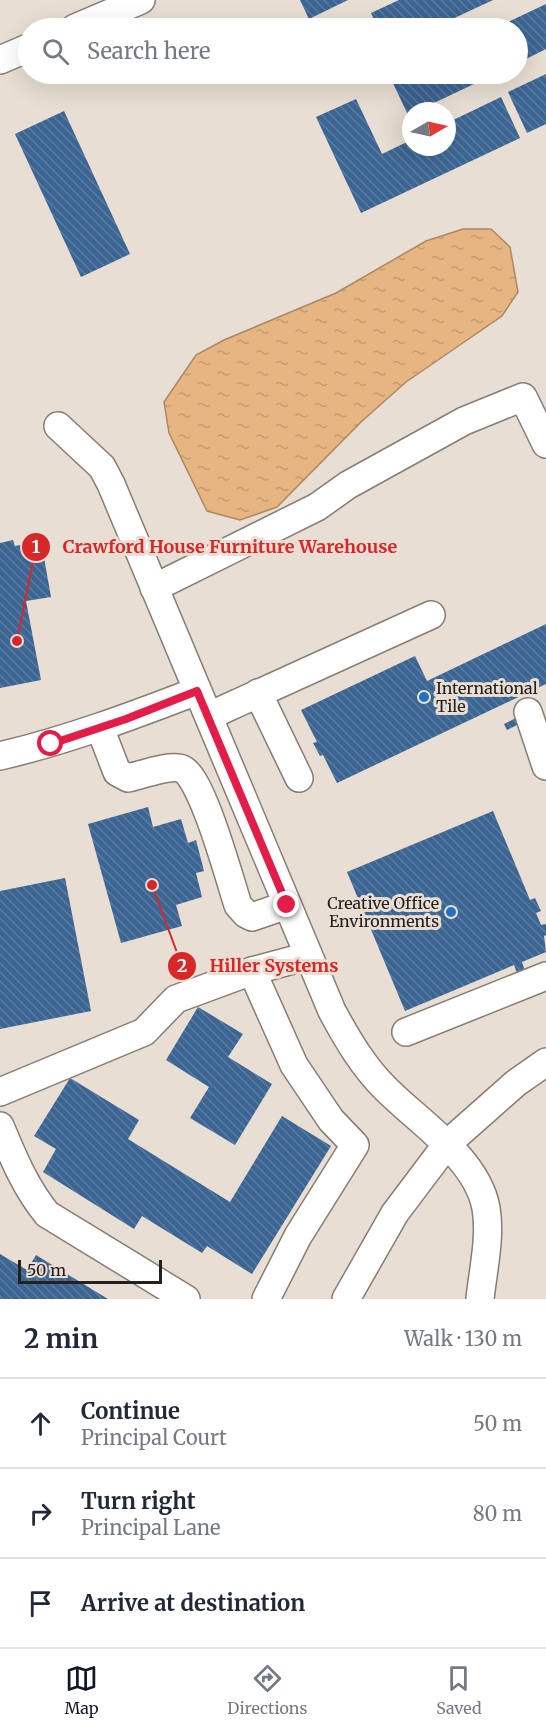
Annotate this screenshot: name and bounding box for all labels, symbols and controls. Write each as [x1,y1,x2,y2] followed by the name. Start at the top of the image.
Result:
[18,18,528,84] search box
[39,35,72,68] icon: search
[87,37,210,65] text: Search here
[402,102,456,156] north arrow
[21,529,409,565] callout: Crawford House Furniture Warehouse
[32,535,40,558] text: 1
[63,535,397,558] text: Crawford House Furniture Warehouse
[436,678,538,716] place label: International Tile
[417,690,431,704] marker: International Tile
[37,730,63,756] route start
[273,891,299,917] route end
[327,893,439,931] place label: Creative Office Environments
[444,905,458,919] marker: Creative Office Environments
[167,948,350,984] callout: Hiller Systems
[177,954,187,977] text: 2
[210,954,339,977] text: Hiller Systems
[18,1257,162,1284] scale bar
[27,1260,66,1280] text: 50 m
[24,1322,98,1355] text: 2 min
[404,1326,522,1351] text: Walk · 130 m
[81,1397,180,1425] text: Continue
[24,1407,57,1440] icon: ahead
[473,1411,522,1436] text: 50 m
[81,1425,227,1450] text: Principal Court
[81,1487,195,1515] text: Turn right
[24,1497,57,1530] icon: right
[473,1501,522,1526] text: 80 m
[81,1515,221,1540] text: Principal Lane
[24,1587,57,1620] icon: arrive
[81,1589,305,1617] text: Arrive at destination
[64,1662,99,1718] tab: Map
[227,1662,307,1718] tab: Directions
[436,1662,482,1718] tab: Saved

